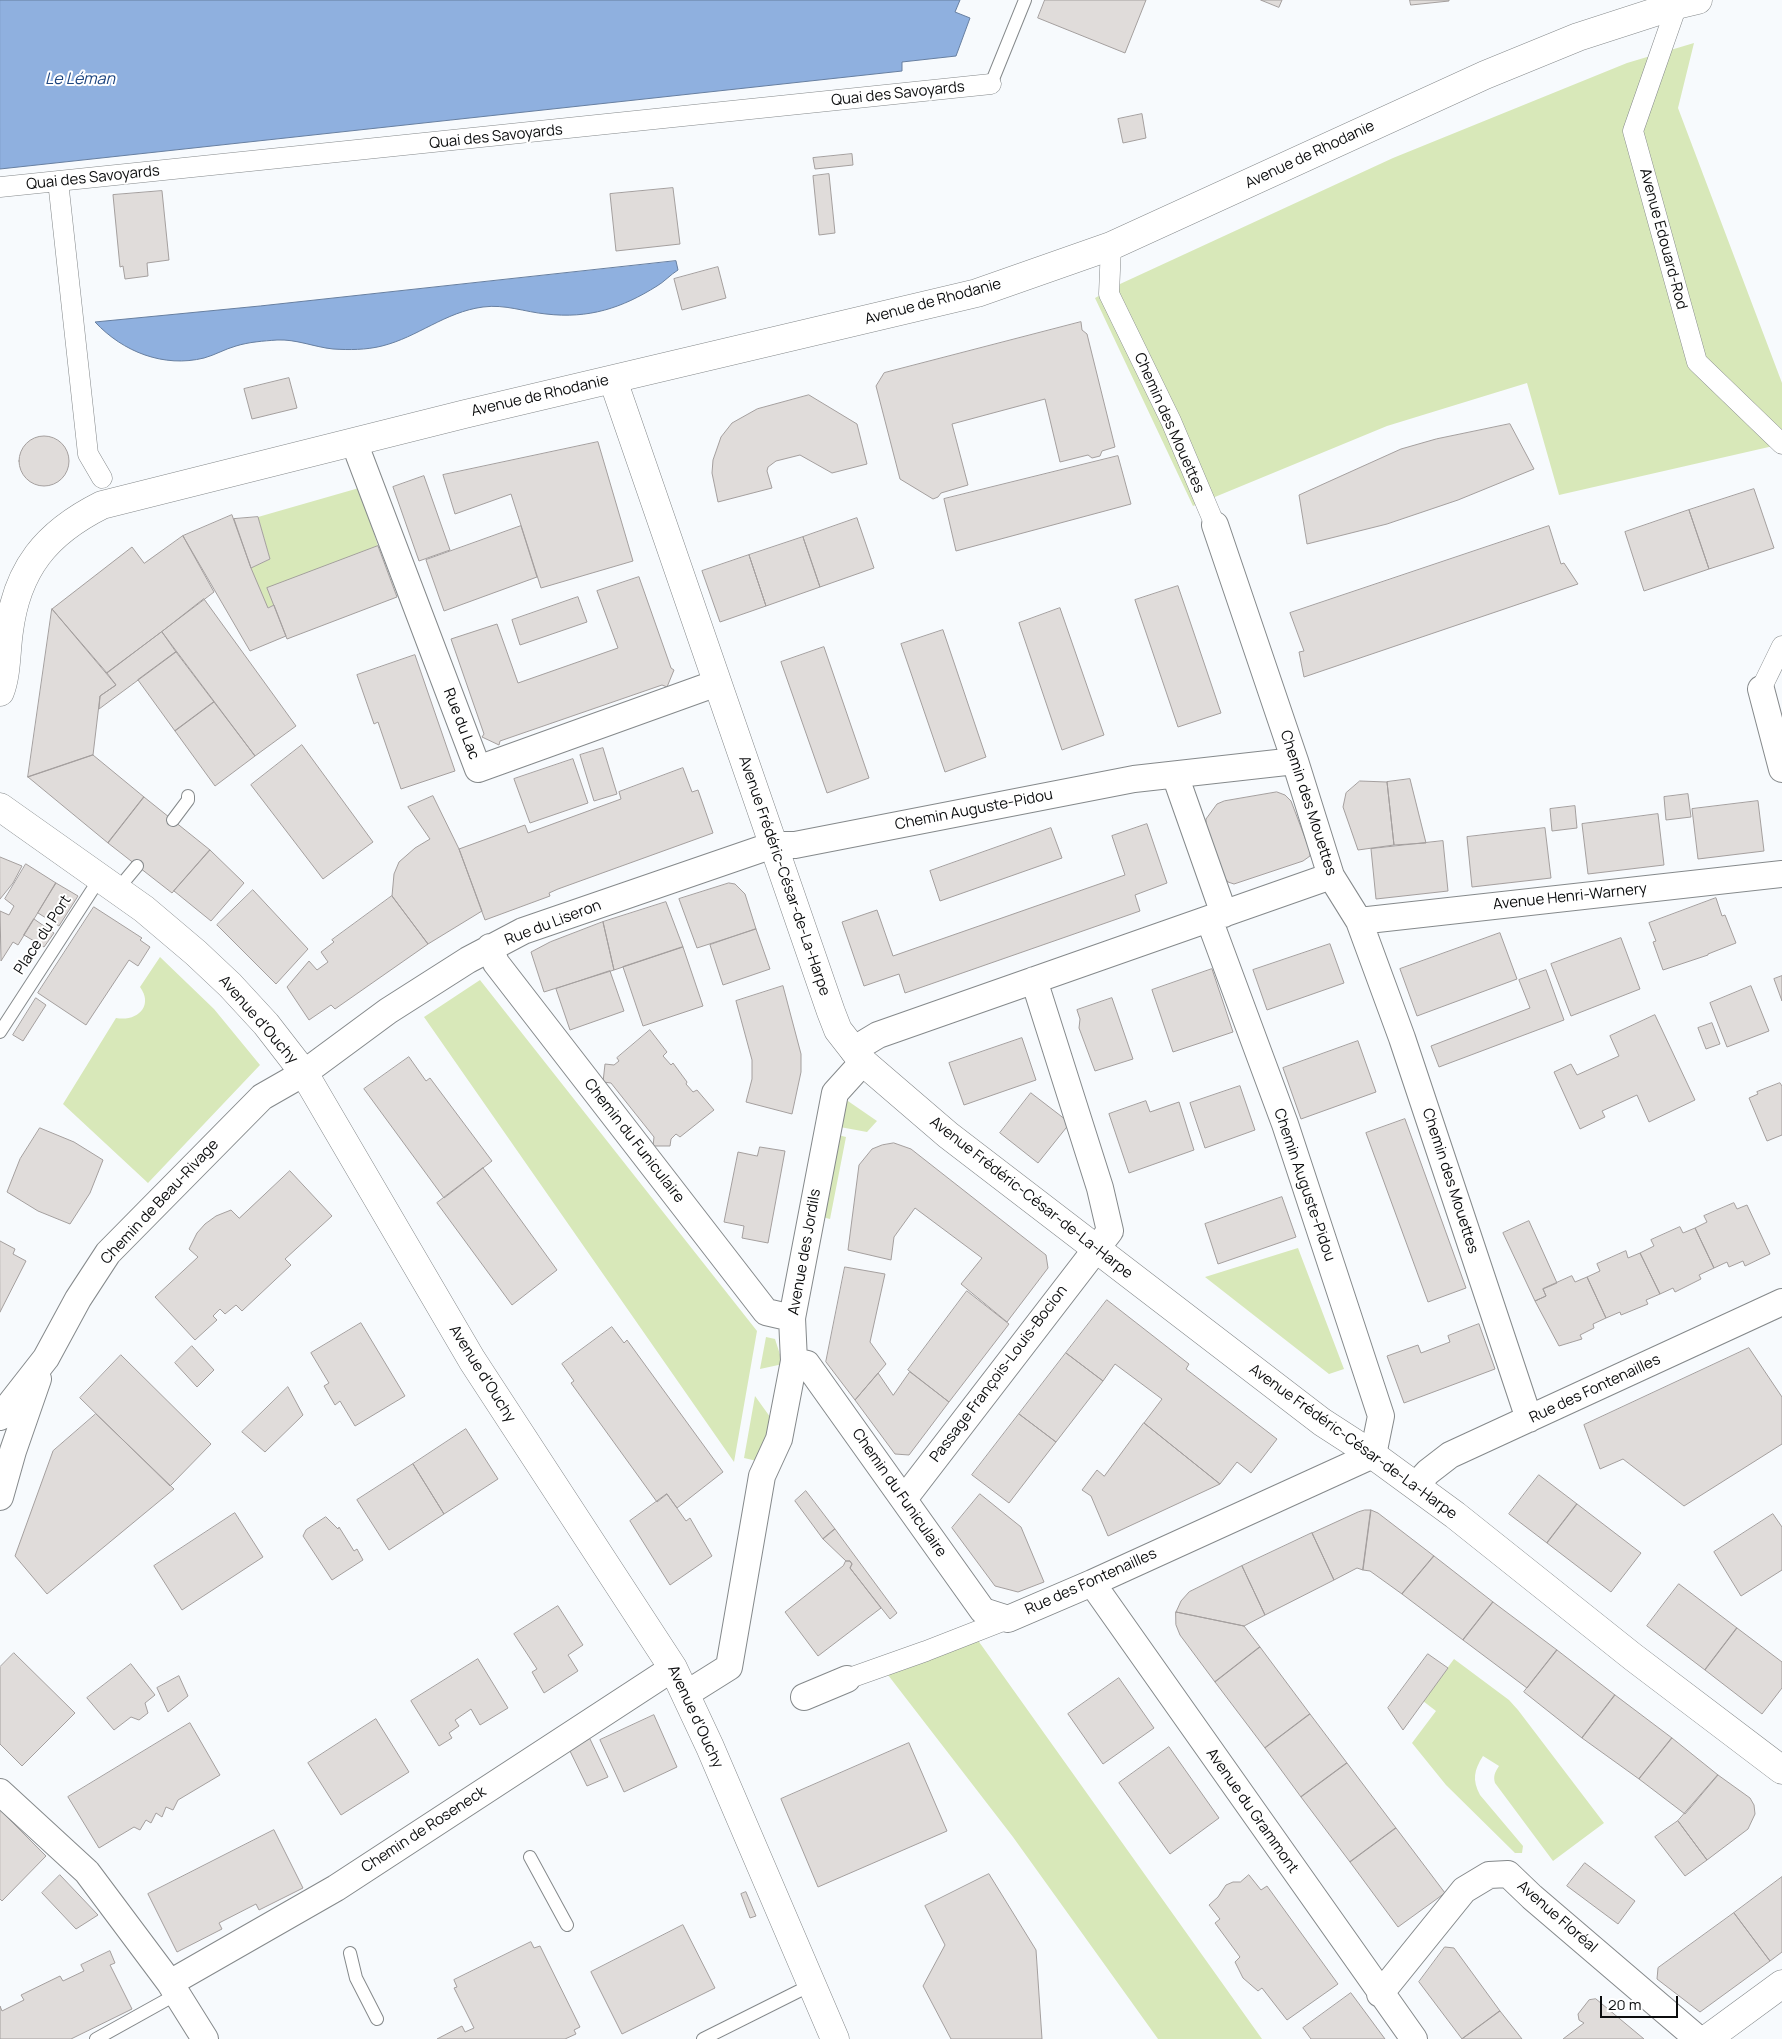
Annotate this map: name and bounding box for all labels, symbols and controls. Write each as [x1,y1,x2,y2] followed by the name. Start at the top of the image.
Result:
[45,70,115,90] water label: Le Léman
[830,78,966,110] street label: Quai des Savoyards
[1242,117,1378,193] street label: Avenue de Rhodanie
[428,121,564,153] street label: Quai des Savoyards
[25,162,161,194] street label: Quai des Savoyards
[1635,166,1691,312] street label: Avenue Edouard-Rod
[863,275,1003,329] street label: Avenue de Rhodanie
[1130,350,1208,496] street label: Chemin des Mouettes
[469,371,611,421] street label: Avenue de Rhodanie
[439,686,483,762] street label: Rue du Lac
[1276,728,1340,878] street label: Chemin des Mouettes
[734,754,834,998] street label: Avenue Frédéric-César-de-La-Harpe
[894,786,1054,834] street label: Chemin Auguste-Pidou
[1492,880,1648,914] street label: Avenue Henri-Warnery
[11,892,75,978] street label: Place du Port
[502,896,604,950] street label: Rue du Liseron
[215,972,301,1068] street label: Avenue d'Ouchy
[580,1075,688,1207] street label: Chemin du Funiculaire
[1269,1106,1339,1264] street label: Chemin Auguste-Pidou
[1418,1106,1482,1256] street label: Chemin des Mouettes
[926,1113,1136,1283] street label: Avenue Frédéric-César-de-La-Harpe
[97,1136,223,1268] street label: Chemin de Beau-Rivage
[785,1188,825,1316] street label: Avenue des Jordils
[927,1282,1071,1466] street label: Passage François-Louis-Bocion
[445,1322,519,1426] street label: Avenue d'Ouchy
[1527,1351,1663,1427] street label: Rue des Fontenailles
[1246,1360,1460,1524] street label: Avenue Frédéric-César-de-La-Harpe
[848,1425,950,1561] street label: Chemin du Funiculaire
[1022,1545,1160,1619] street label: Rue des Fontenailles
[663,1663,727,1771] street label: Avenue d'Ouchy
[1202,1745,1302,1877] street label: Avenue du Grammont
[358,1783,490,1877] street label: Chemin de Roseneck
[1513,1877,1601,1957] street label: Avenue Floréal
[1602,1986,1680,2018] scale bar
[1608,1994,1641,2015] text: 20 m

